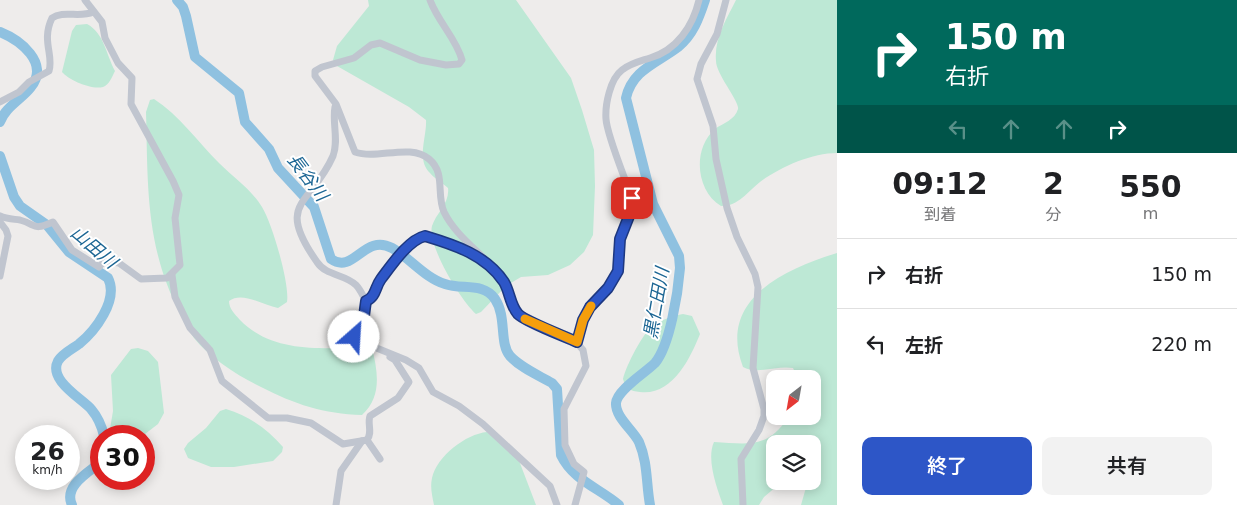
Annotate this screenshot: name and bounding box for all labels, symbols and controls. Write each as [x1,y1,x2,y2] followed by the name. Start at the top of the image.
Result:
[945,17,1067,57] text: 150 m
[862,20,927,85] icon: right
[945,64,989,89] text: 右折
[944,115,972,143] icon: left
[997,115,1025,143] icon: ahead
[1050,115,1078,143] icon: ahead
[1103,115,1131,143] icon: right
[283,149,334,206] water label: 長谷川
[892,166,988,201] text: 09:12
[1043,166,1064,201] text: 2
[1119,169,1182,204] text: 550
[611,177,653,219] pin
[618,184,646,212] icon: arrive
[1143,204,1158,223] text: m
[924,205,956,224] text: 到着
[1045,205,1061,224] text: 分
[67,222,123,274] water label: 山田川
[862,260,890,288] icon: right
[1151,263,1212,285] text: 150 m
[639,264,673,340] water label: 黒仁田川
[905,264,943,286] text: 右折
[327,310,379,362] position arrow
[862,330,890,358] icon: left
[1151,333,1212,355] text: 220 m
[905,334,943,356] text: 左折
[766,370,821,425] north arrow
[766,370,821,490] map controls
[90,425,155,490] speed limit sign: 30
[766,435,821,490] button: layers
[30,437,65,466] text: 26
[862,437,1032,495] button: 終了
[1042,437,1212,495] button: 共有
[32,463,63,477] text: km/h

